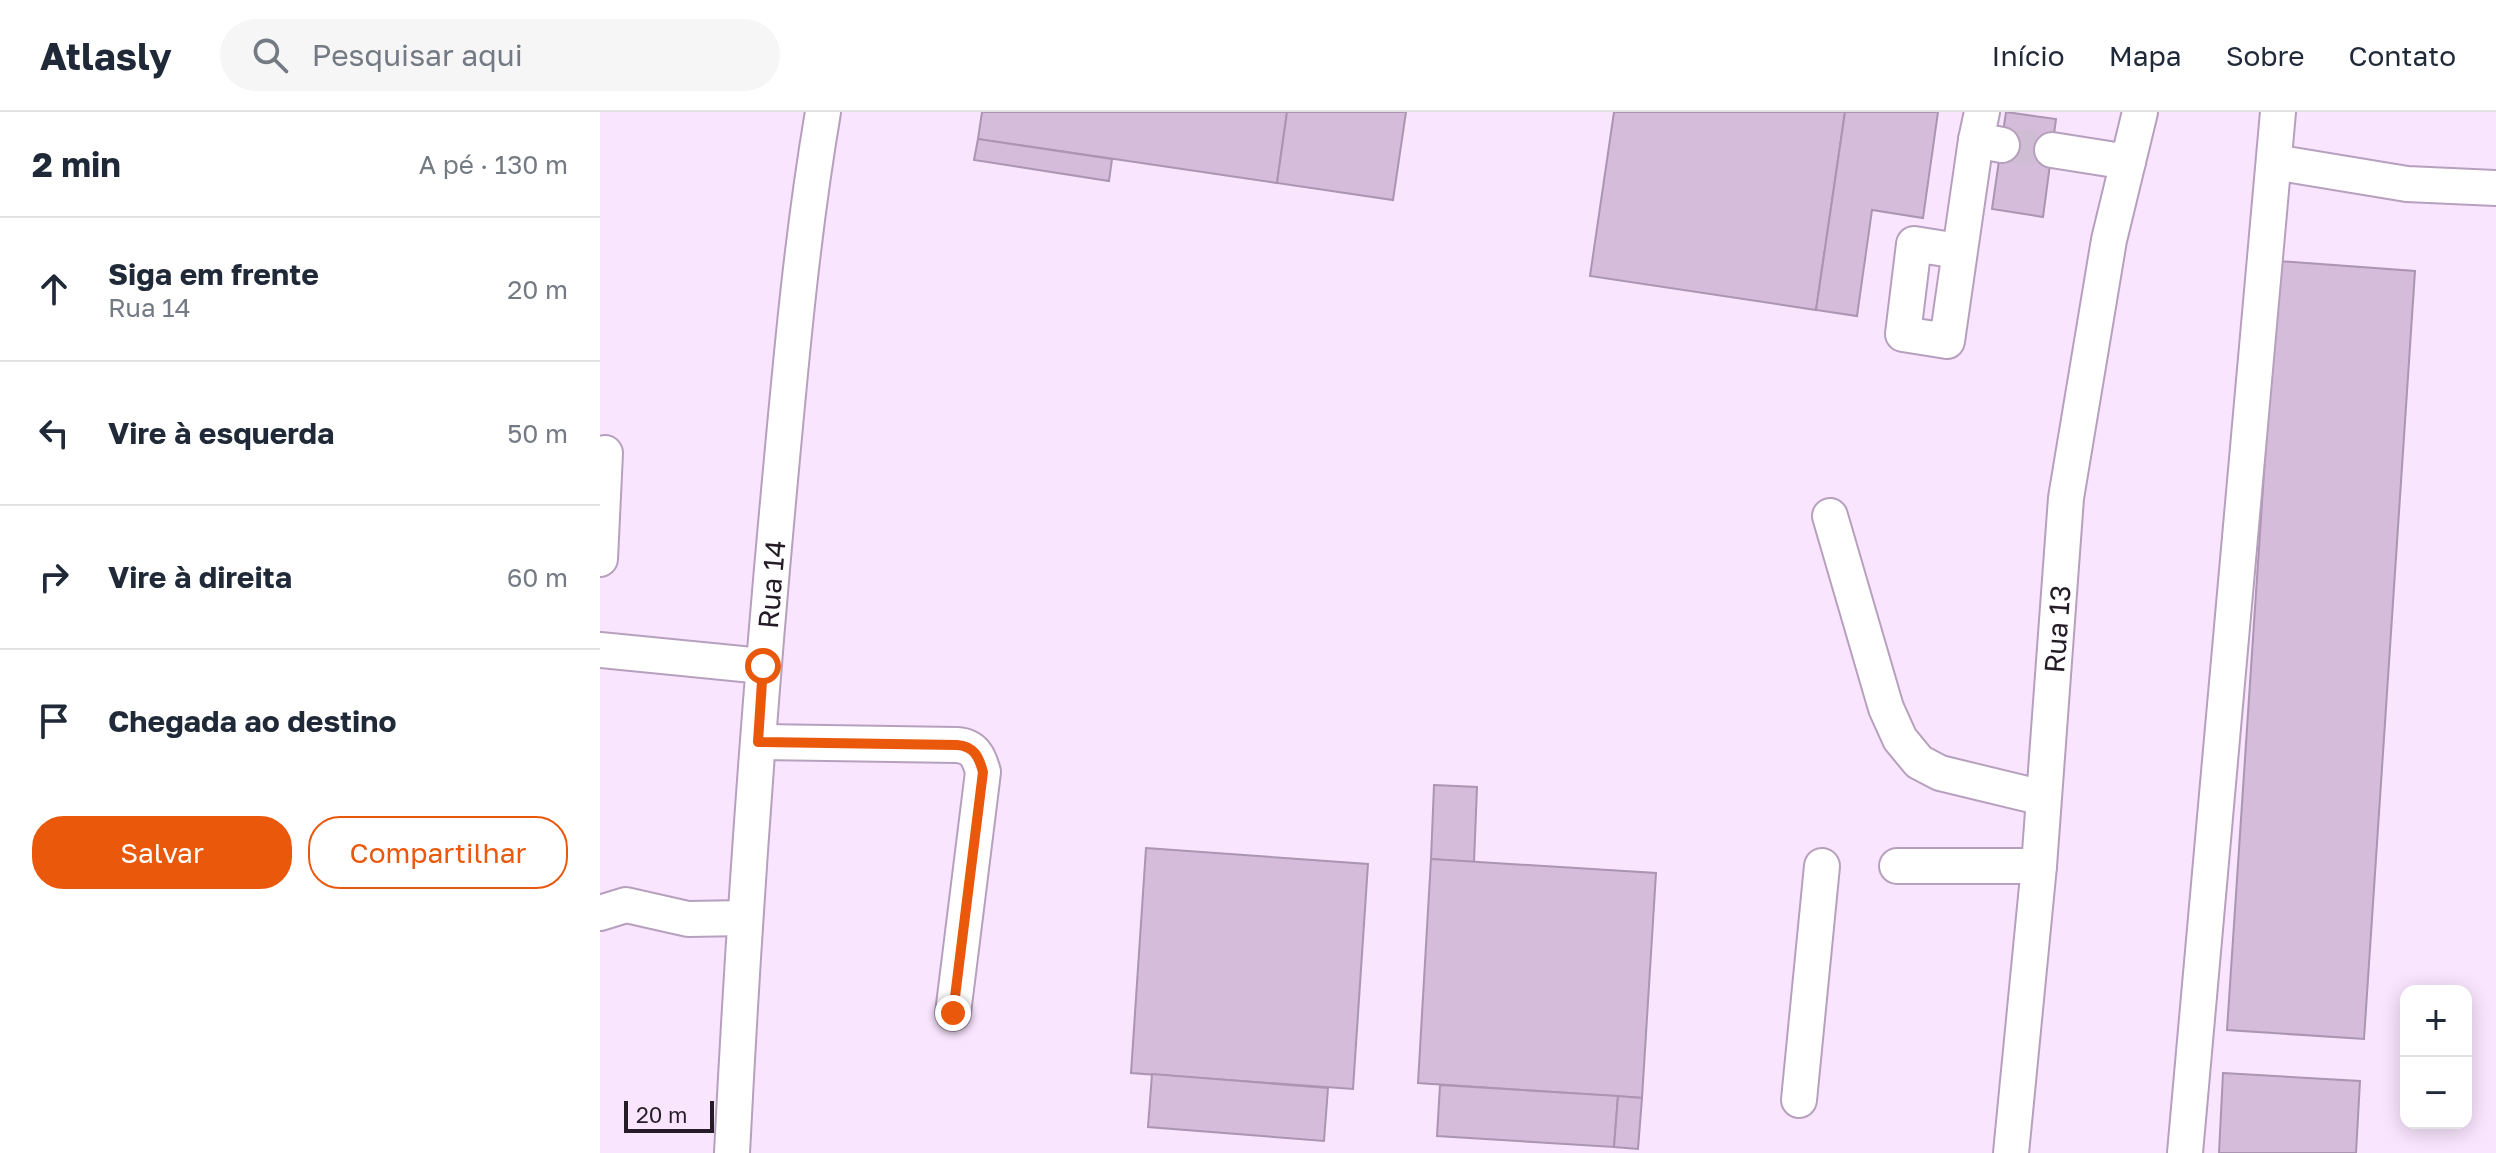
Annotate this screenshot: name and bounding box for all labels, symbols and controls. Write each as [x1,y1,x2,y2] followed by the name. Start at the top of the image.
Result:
[220,19,780,91] search box
[40,33,172,78] text: Atlasly
[248,33,292,77] icon: search
[312,37,523,73] text: Pesquisar aqui
[1992,39,2065,72] text: Início
[2109,39,2182,72] text: Mapa
[2226,39,2304,72] text: Sobre
[2348,39,2456,72] text: Contato
[32,144,121,184] text: 2 min
[419,149,568,180] text: A pé · 130 m
[108,256,319,292] text: Siga em frente
[32,267,76,311] icon: ahead
[507,274,568,305] text: 20 m
[108,292,191,323] text: Rua 14
[32,411,76,455] icon: left
[108,415,334,451] text: Vire à esquerda
[507,418,568,449] text: 50 m
[750,539,791,630] street label: Rua 14
[32,555,76,599] icon: right
[108,559,292,595] text: Vire à direita
[507,562,568,593] text: 60 m
[2037,584,2076,674] street label: Rua 13
[745,648,781,684] route start
[32,699,76,743] icon: arrive
[108,703,396,739] text: Chegada ao destino
[32,816,292,889] button: Salvar
[308,816,568,889] button: Compartilhar
[2400,985,2472,1129] map controls
[2400,985,2472,1057] button: +
[935,995,971,1031] route end
[2400,1057,2472,1129] button: −
[624,1097,714,1133] scale bar
[636,1101,687,1128] text: 20 m

